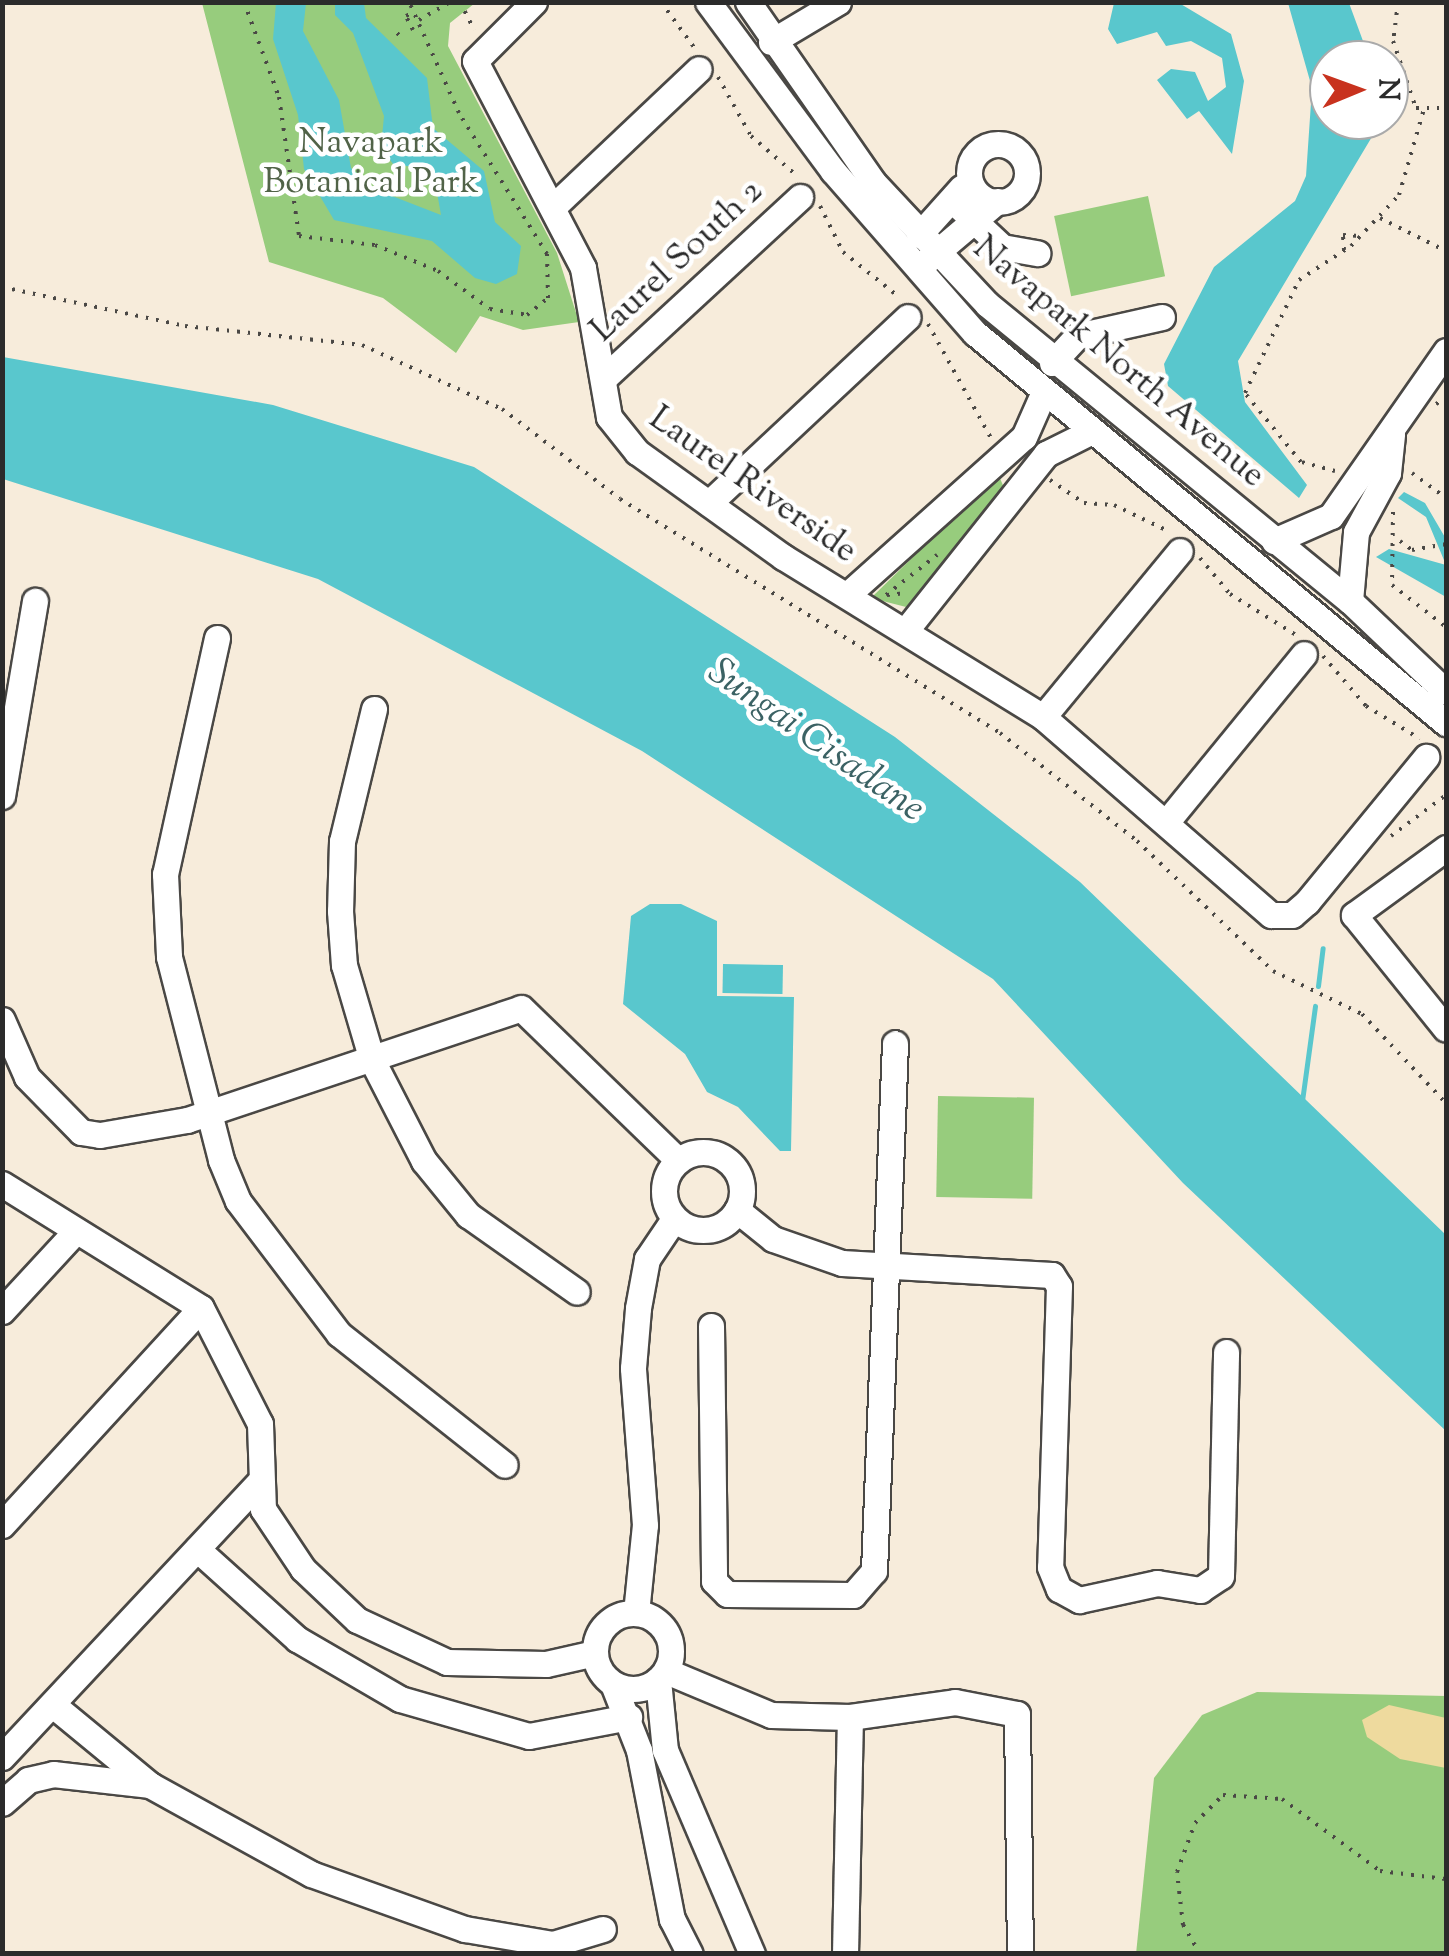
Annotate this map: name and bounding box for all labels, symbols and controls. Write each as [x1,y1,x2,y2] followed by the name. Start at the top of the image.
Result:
[1309,40,1409,140] north arrow
[1367,78,1407,101] text: N
[263,123,479,205] park label: Navapark Botanical Park
[583,172,773,352] street label: Laurel South 2
[963,228,1273,498] street label: Navapark North Avenue
[640,399,864,573] street label: Laurel Riverside
[698,651,932,833] water label: Sungai Cisadane

